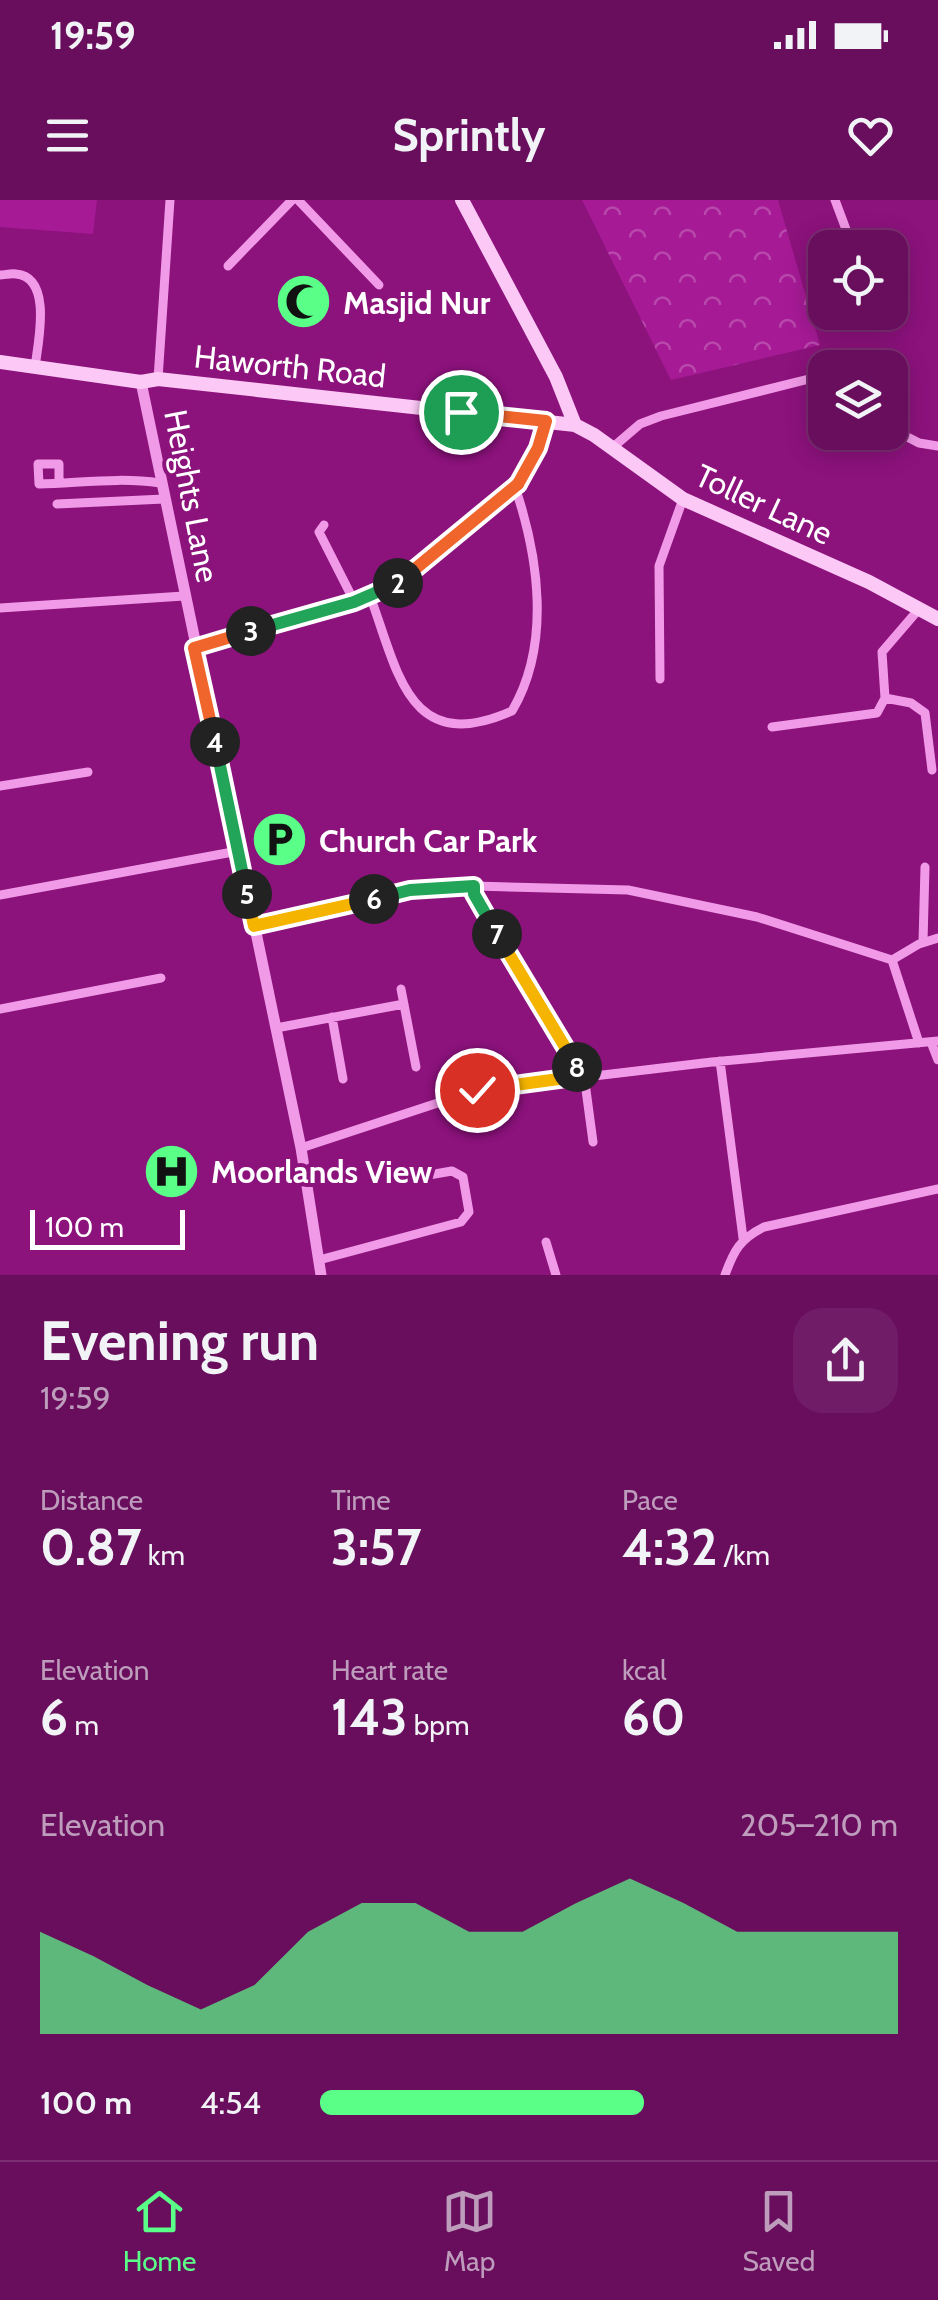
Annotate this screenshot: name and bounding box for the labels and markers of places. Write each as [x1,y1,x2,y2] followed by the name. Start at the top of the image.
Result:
[274,272,334,332] mosque icon: Masjid Nur
[343,283,491,322] place label: Masjid Nur
[419,370,504,455] pin
[373,558,423,608] pin: 2
[226,606,276,656] pin: 3
[190,717,240,767] pin: 4
[250,810,310,870] parking icon: Church Car Park
[319,821,538,860] place label: Church Car Park
[222,869,272,919] pin: 5
[349,874,399,924] pin: 6
[472,909,522,959] pin: 7
[552,1042,602,1092] pin: 8
[435,1048,520,1133] pin
[142,1141,202,1201] hospital icon: Moorlands View
[211,1152,432,1191] place label: Moorlands View

